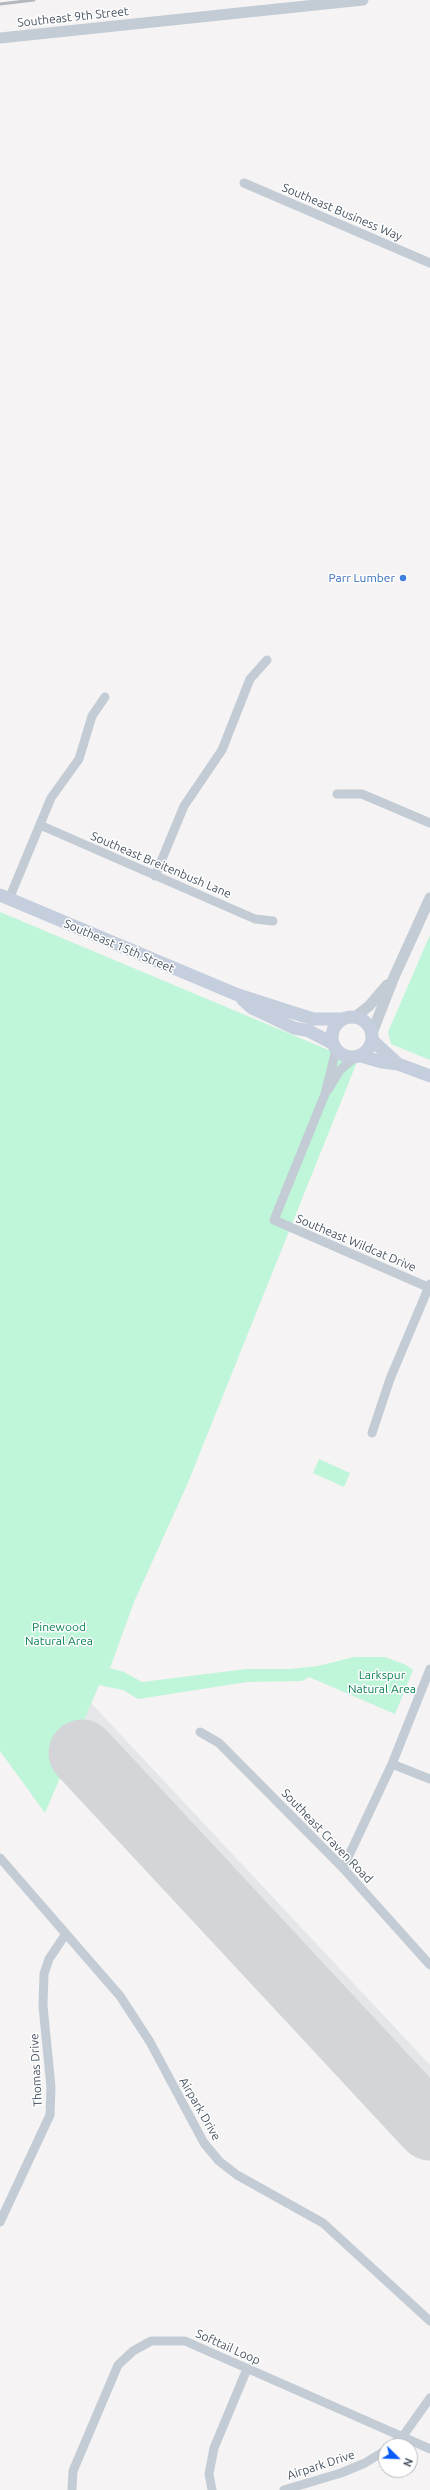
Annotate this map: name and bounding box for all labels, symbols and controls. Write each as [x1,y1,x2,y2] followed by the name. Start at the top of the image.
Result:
[17,4,129,30] street label: Southeast 9th Street
[280,180,404,244] street label: Southeast Business Way
[328,571,395,585] place label: Parr Lumber
[398,573,408,583] marker: Parr Lumber
[88,829,234,901] street label: Southeast Breitenbush Lane
[62,916,176,976] street label: Southeast 15th Street
[294,1211,418,1275] street label: Southeast Wildcat Drive
[25,1620,93,1648] park label: Pinewood Natural Area
[348,1668,416,1696] park label: Larkspur Natural Area
[278,1786,376,1886] street label: Southeast Craven Road
[27,2033,45,2107] street label: Thomas Drive
[176,2075,224,2143] street label: Airpark Drive
[193,2326,263,2368] street label: Softtail Loop
[378,2438,418,2478] north arrow
[285,2447,357,2483] street label: Airpark Drive
[401,2456,415,2468] text: N

